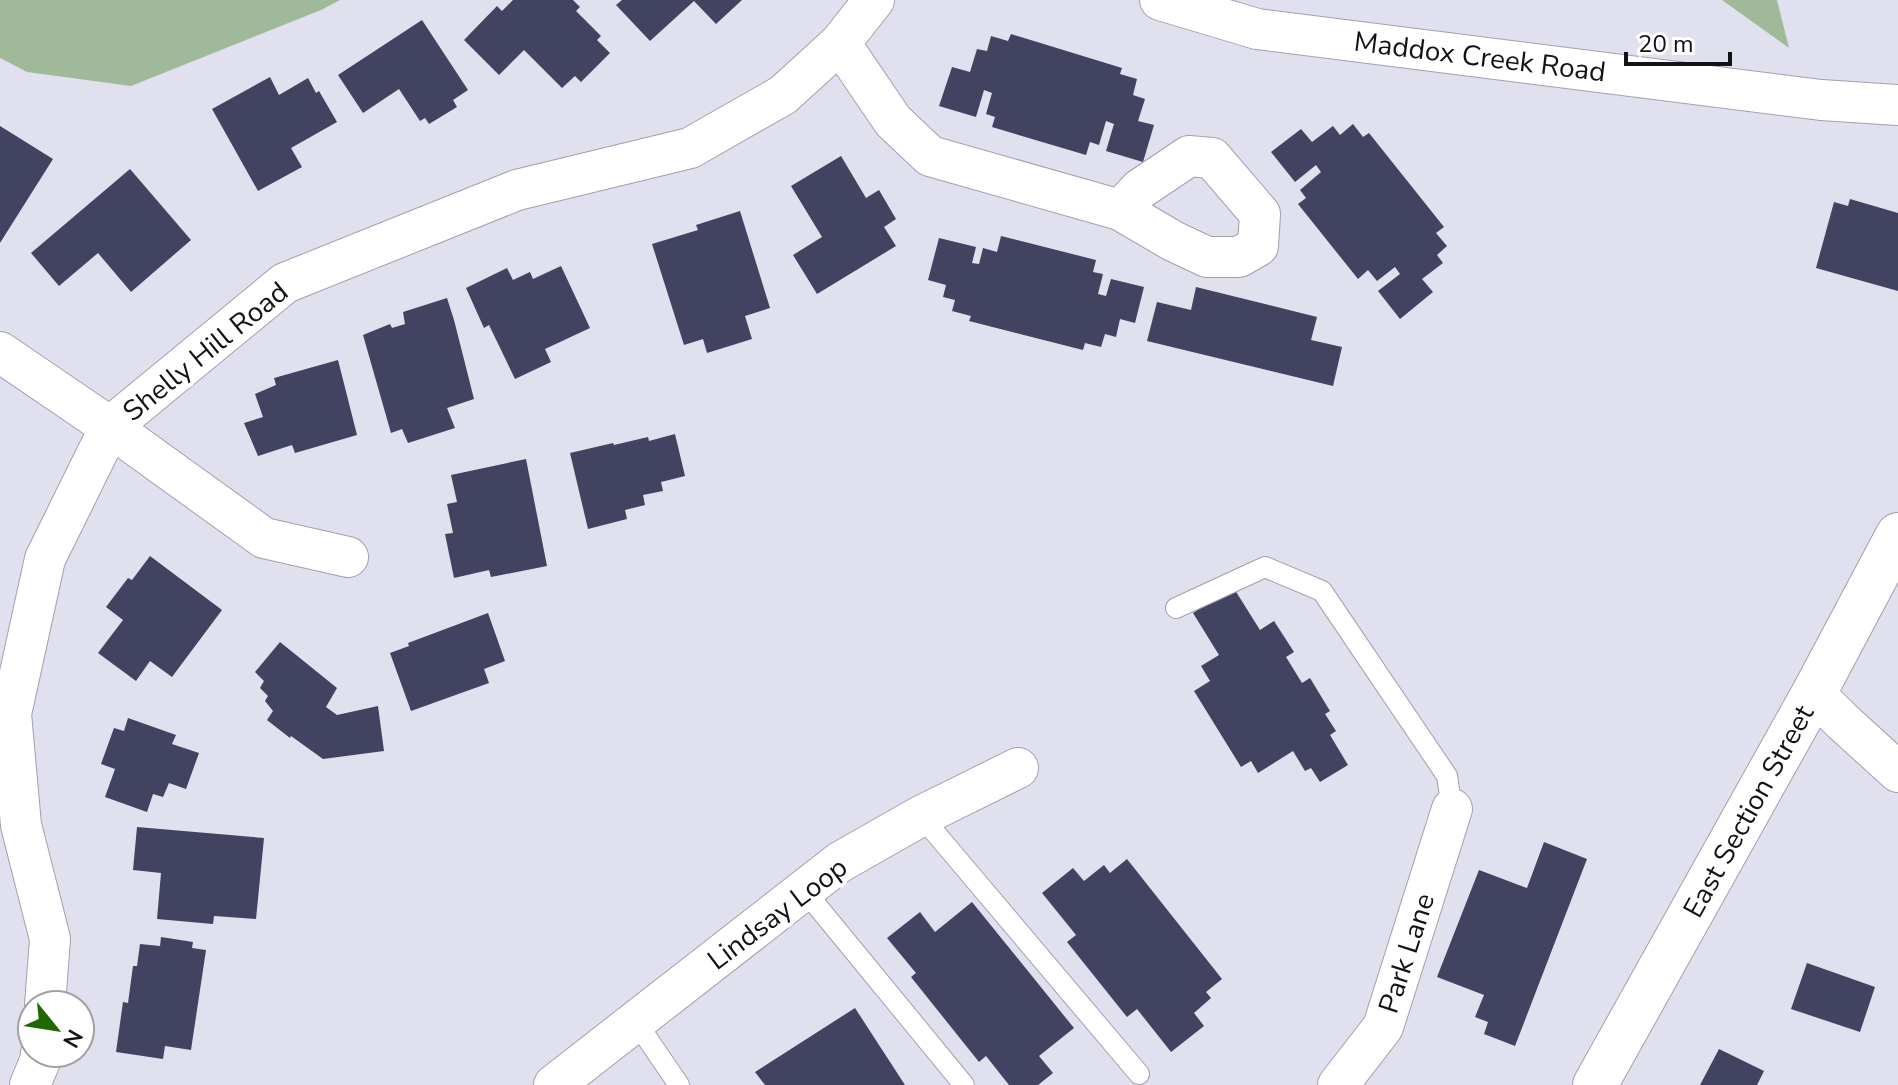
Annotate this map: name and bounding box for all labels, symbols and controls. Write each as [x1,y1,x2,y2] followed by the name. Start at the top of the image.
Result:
[1626,16,1730,66] scale bar
[1352,23,1608,91] street label: Maddox Creek Road
[1638,28,1694,60] text: 20 m
[115,273,296,430] street label: Shelly Hill Road
[1675,698,1823,925] street label: East Section Street
[700,849,855,979] street label: Lindsay Loop
[1370,888,1444,1018] street label: Park Lane
[16,989,96,1069] north arrow
[55,1024,90,1053] text: N

